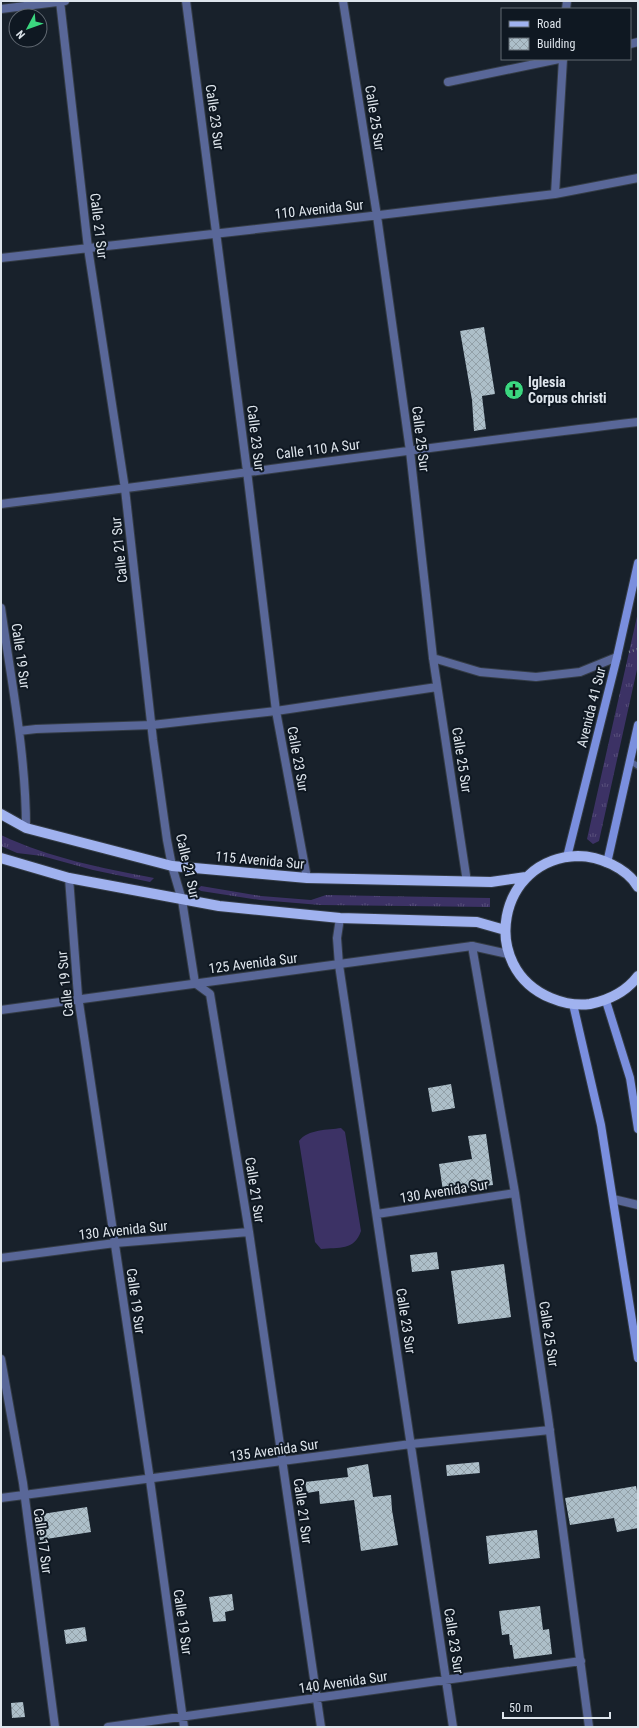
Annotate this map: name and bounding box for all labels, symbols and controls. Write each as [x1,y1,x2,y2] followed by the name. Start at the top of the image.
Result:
[8,8,48,48] north arrow
[501,8,631,60] legend
[537,17,561,31] text: Road
[14,27,28,41] text: N
[537,37,575,51] text: Building
[202,83,228,151] street label: Calle 23 Sur
[362,84,388,152] street label: Calle 25 Sur
[87,192,111,260] street label: Calle 21 Sur
[274,196,364,222] street label: 110 Avenida Sur
[528,374,607,406] place label: Iglesia Corpus christi
[503,379,525,401] church icon: Iglesia Corpus christi
[244,404,268,472] street label: Calle 23 Sur
[409,405,433,473] street label: Calle 25 Sur
[275,436,361,462] street label: Calle 110 A Sur
[108,516,130,584] street label: Calle 21 Sur
[8,622,34,690] street label: Calle 19 Sur
[573,665,609,749] street label: Avenida 41 Sur
[284,725,312,793] street label: Calle 23 Sur
[449,726,475,794] street label: Calle 25 Sur
[173,832,203,900] street label: Calle 21 Sur
[215,848,305,872] street label: 115 Avenida Sur
[54,950,76,1018] street label: Calle 19 Sur
[208,950,298,976] street label: 125 Avenida Sur
[242,1156,268,1224] street label: Calle 21 Sur
[399,1176,489,1206] street label: 130 Avenida Sur
[78,1217,168,1243] street label: 130 Avenida Sur
[123,1267,149,1335] street label: Calle 19 Sur
[393,1287,419,1355] street label: Calle 23 Sur
[536,1300,562,1368] street label: Calle 25 Sur
[229,1436,319,1464] street label: 135 Avenida Sur
[290,1477,316,1545] street label: Calle 21 Sur
[30,1507,56,1575] street label: Calle 17 Sur
[170,1588,196,1656] street label: Calle 19 Sur
[441,1607,467,1675] street label: Calle 23 Sur
[298,1668,388,1696] street label: 140 Avenida Sur
[503,1694,610,1720] scale bar
[509,1701,533,1715] text: 50 m

